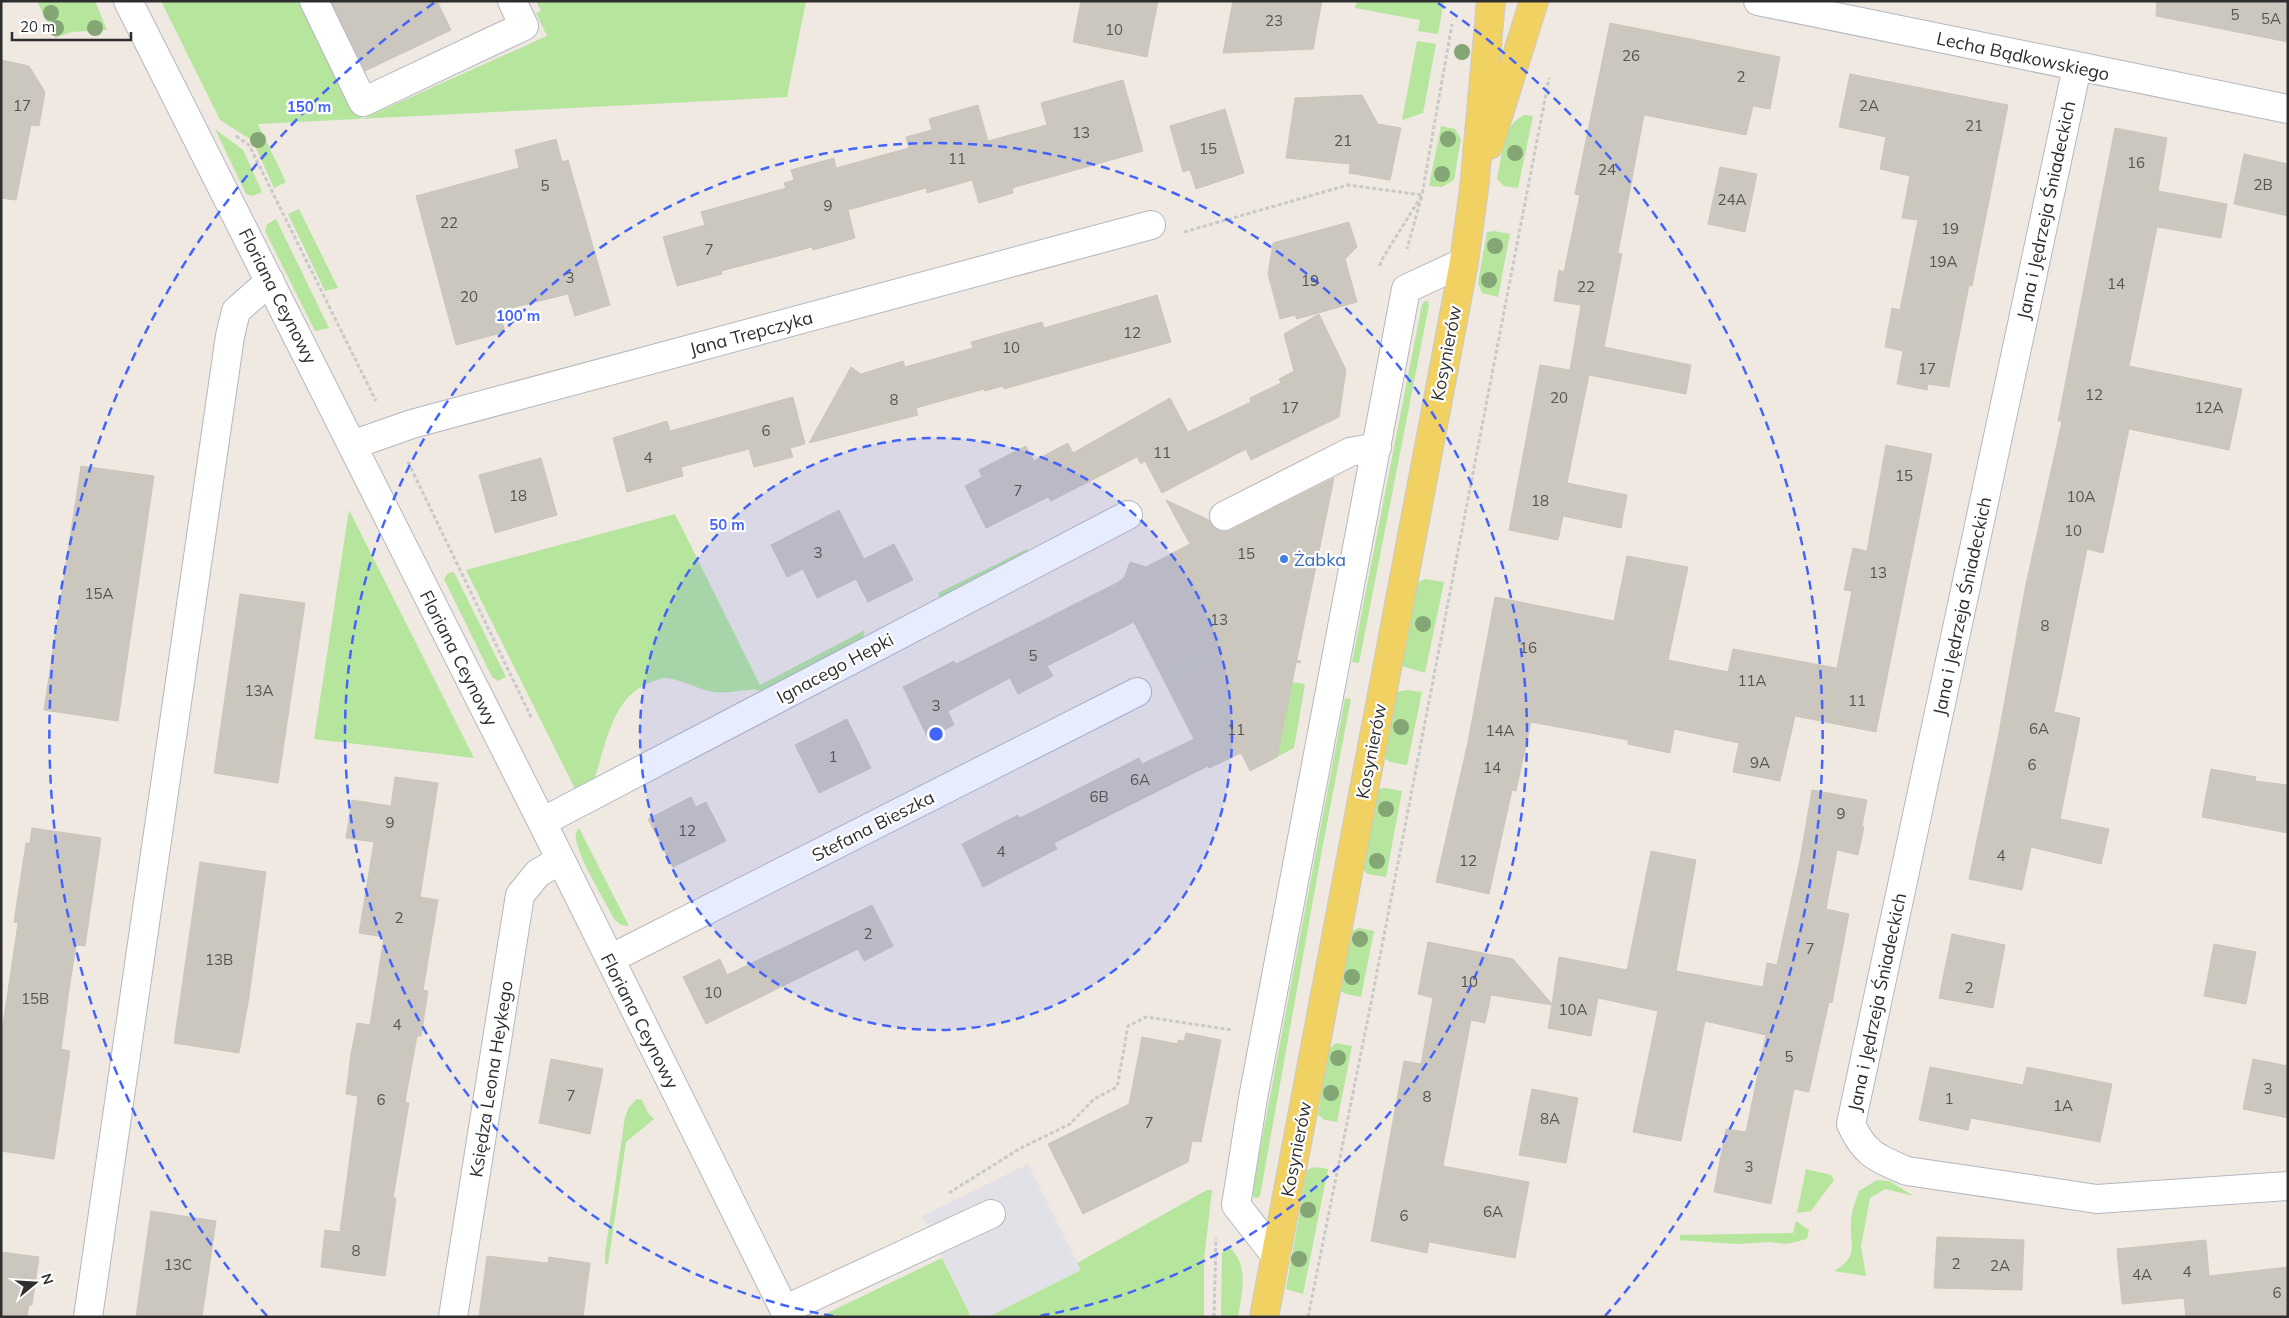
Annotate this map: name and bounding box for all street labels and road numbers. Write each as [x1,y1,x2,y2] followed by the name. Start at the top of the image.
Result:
[1934,26,2112,86] street label: Lecha Bądkowskiego
[2012,99,2080,321] street label: Jana i Jędrzeja Śniadeckich
[234,224,322,368] street label: Floriana Ceynowy
[1425,303,1467,403] street label: Kosynierów
[687,305,815,361] street label: Jana Trepczyka
[1928,495,1996,717] street label: Jana i Jędrzeja Śniadeckich
[415,586,503,730] street label: Floriana Ceynowy
[773,628,897,708] street label: Ignacego Hepki
[1350,701,1392,801] street label: Kosynierów
[808,785,938,867] street label: Stefana Bieszka
[1843,891,1911,1113] street label: Jana i Jędrzeja Śniadeckich
[596,949,684,1093] street label: Floriana Ceynowy
[464,979,518,1179] street label: Księdza Leona Heykego
[1275,1099,1317,1199] street label: Kosynierów

